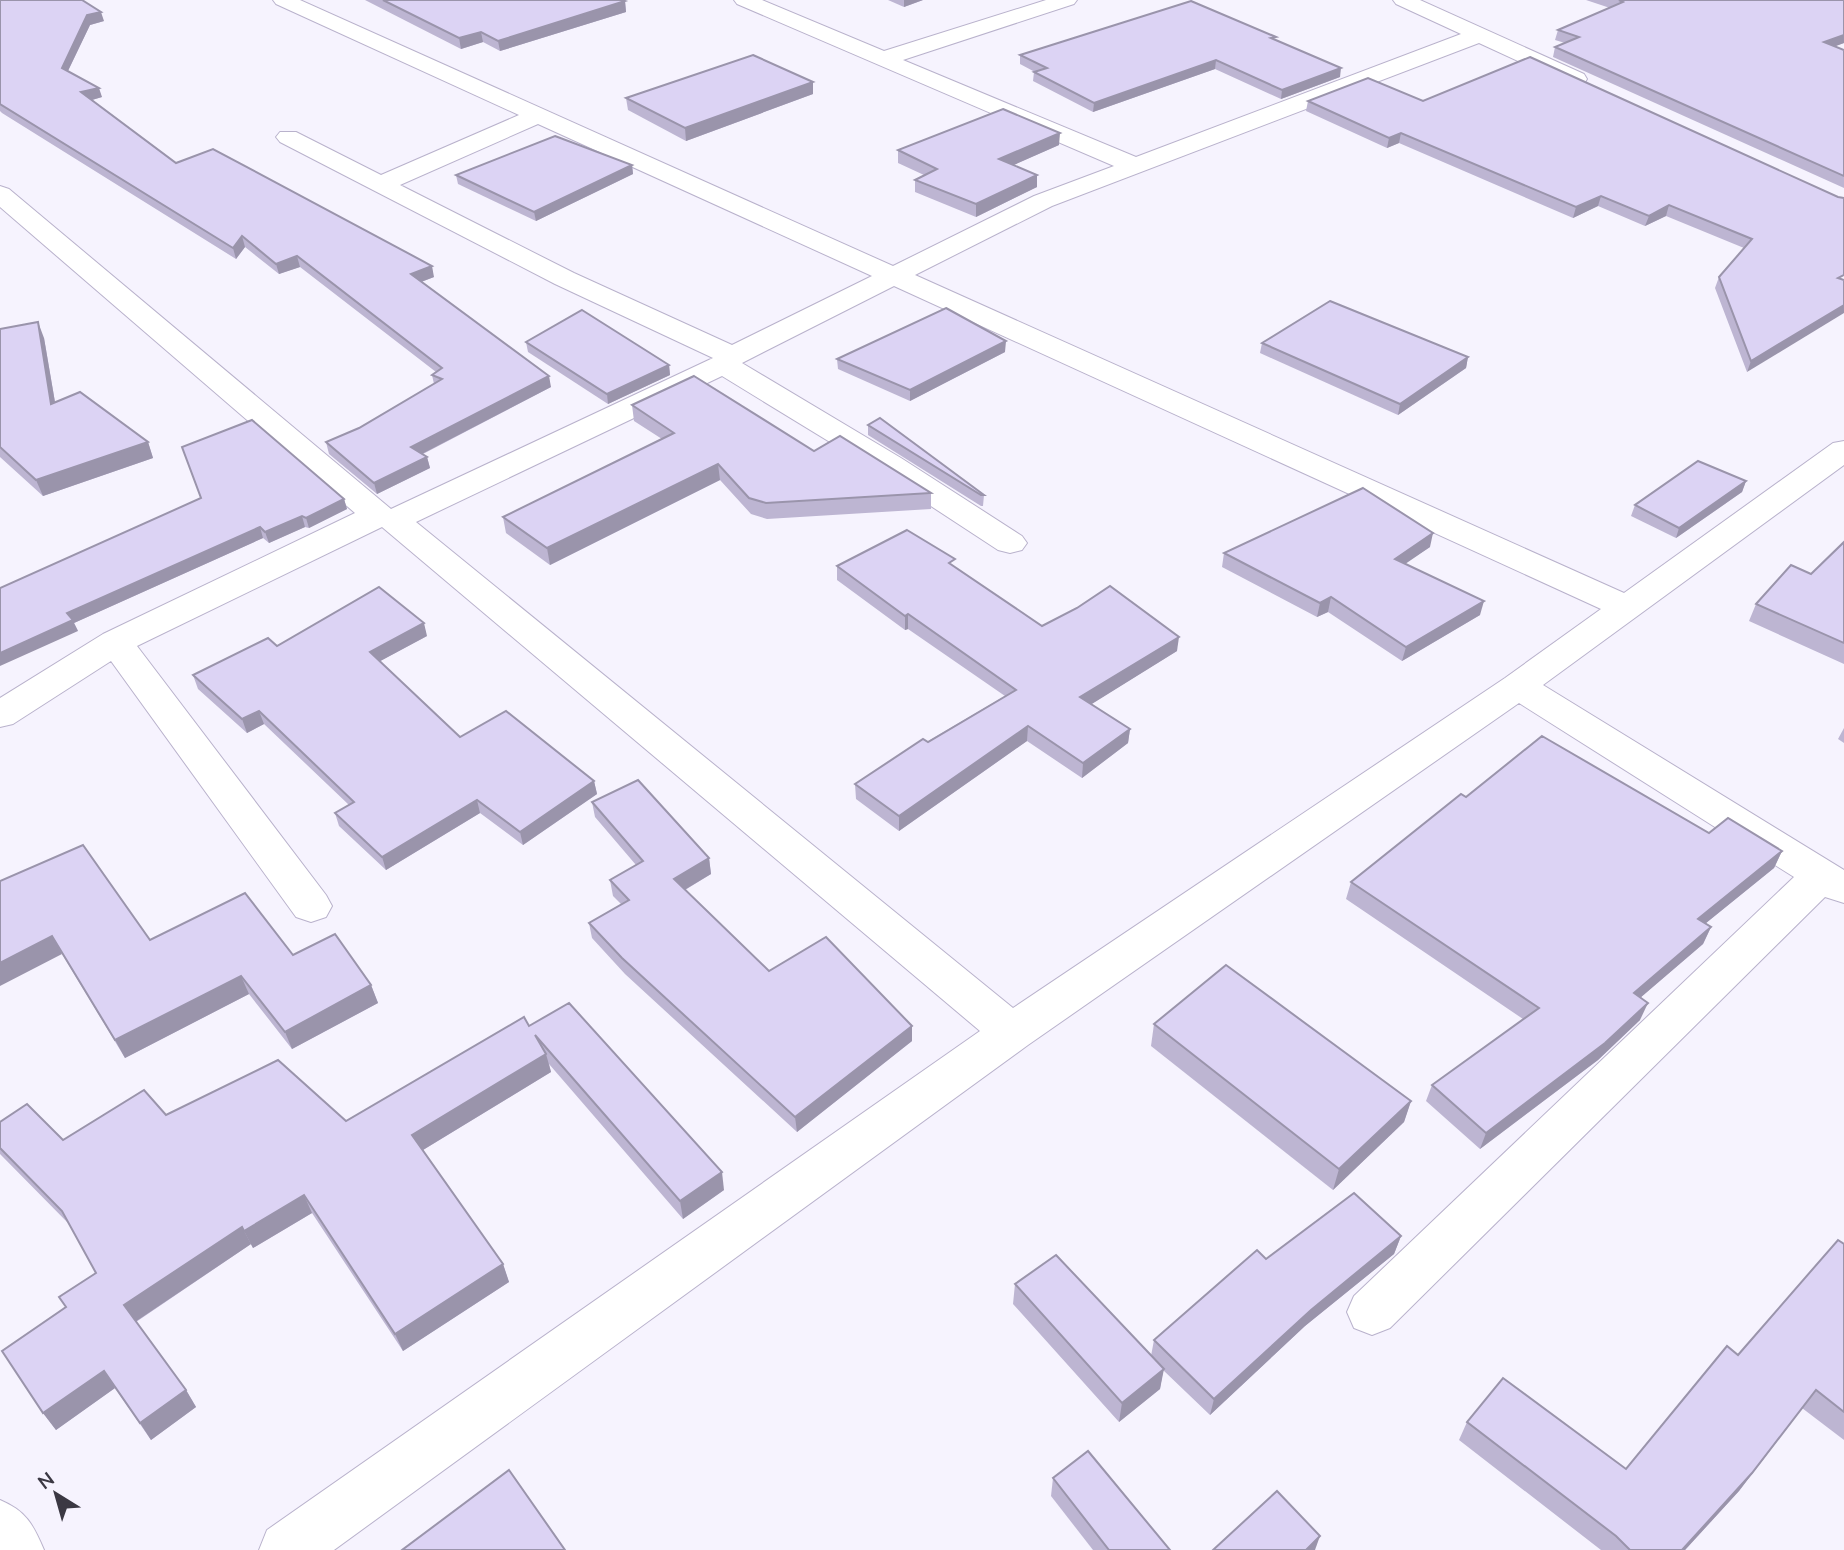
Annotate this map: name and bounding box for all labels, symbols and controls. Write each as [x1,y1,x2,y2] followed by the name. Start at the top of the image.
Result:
[21,1459,91,1529] north arrow
[33,1467,59,1494] text: N

